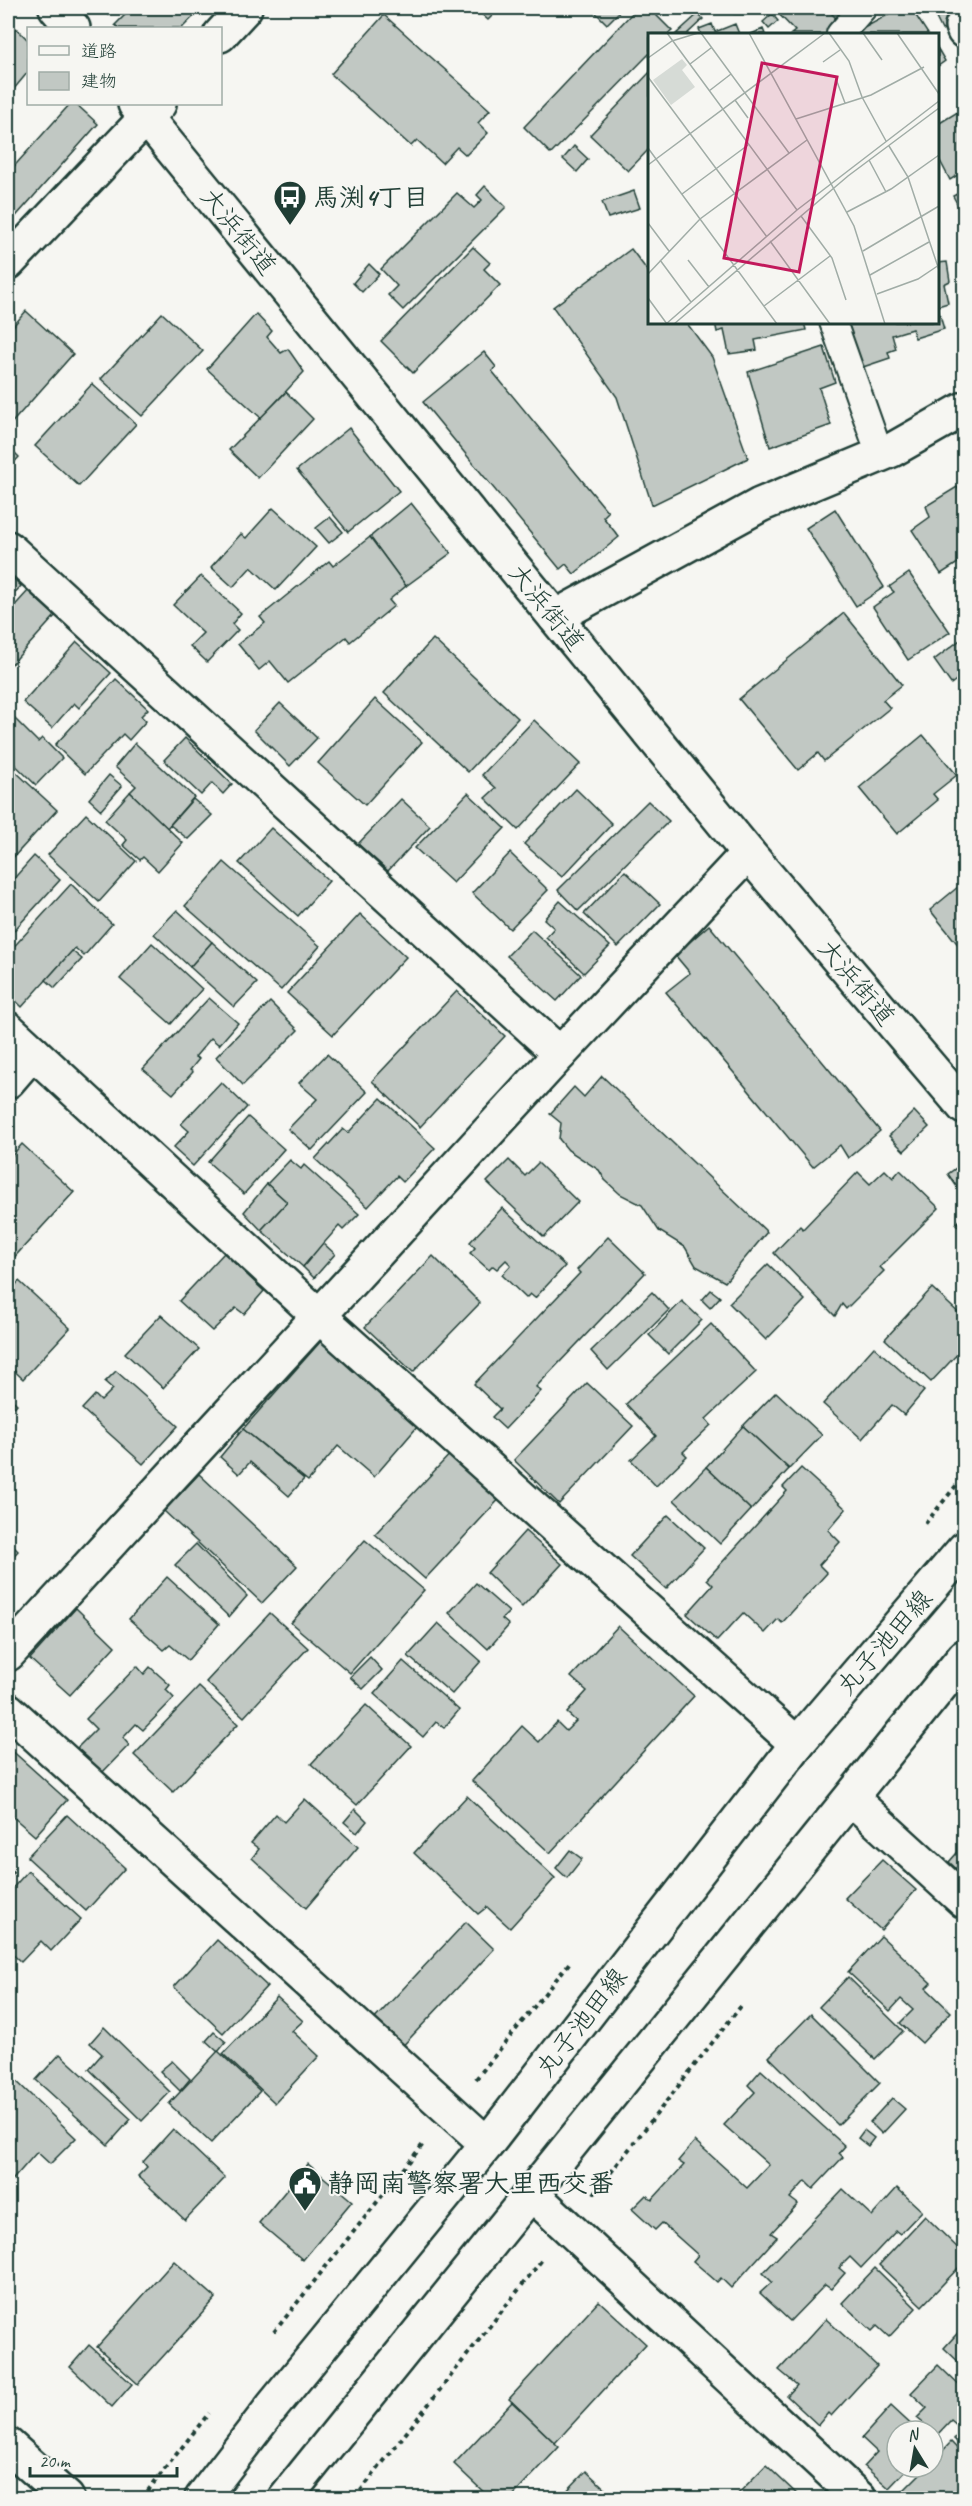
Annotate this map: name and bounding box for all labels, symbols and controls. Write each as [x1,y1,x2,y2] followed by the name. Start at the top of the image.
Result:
[27,27,222,105] legend
[648,33,939,324] inset map
[81,40,117,62] text: 道路
[81,70,117,92] text: 建物
[272,179,308,226] bus stop icon: 馬渕4丁目
[193,181,284,282] street label: 大浜街道
[313,181,429,214] place label: 馬渕4丁目
[501,557,592,658] street label: 大浜街道
[811,932,903,1033] street label: 大浜街道
[829,1582,939,1702] street label: 丸子池田線
[528,1961,634,2084] street label: 丸子池田線
[287,2165,323,2212] public building icon: 静岡南警察署大里西交番
[328,2167,614,2200] place label: 静岡南警察署大里西交番
[885,2419,945,2479] north arrow
[906,2424,922,2446] text: N
[30,2440,177,2478] scale bar
[39,2450,72,2472] text: 20 m

